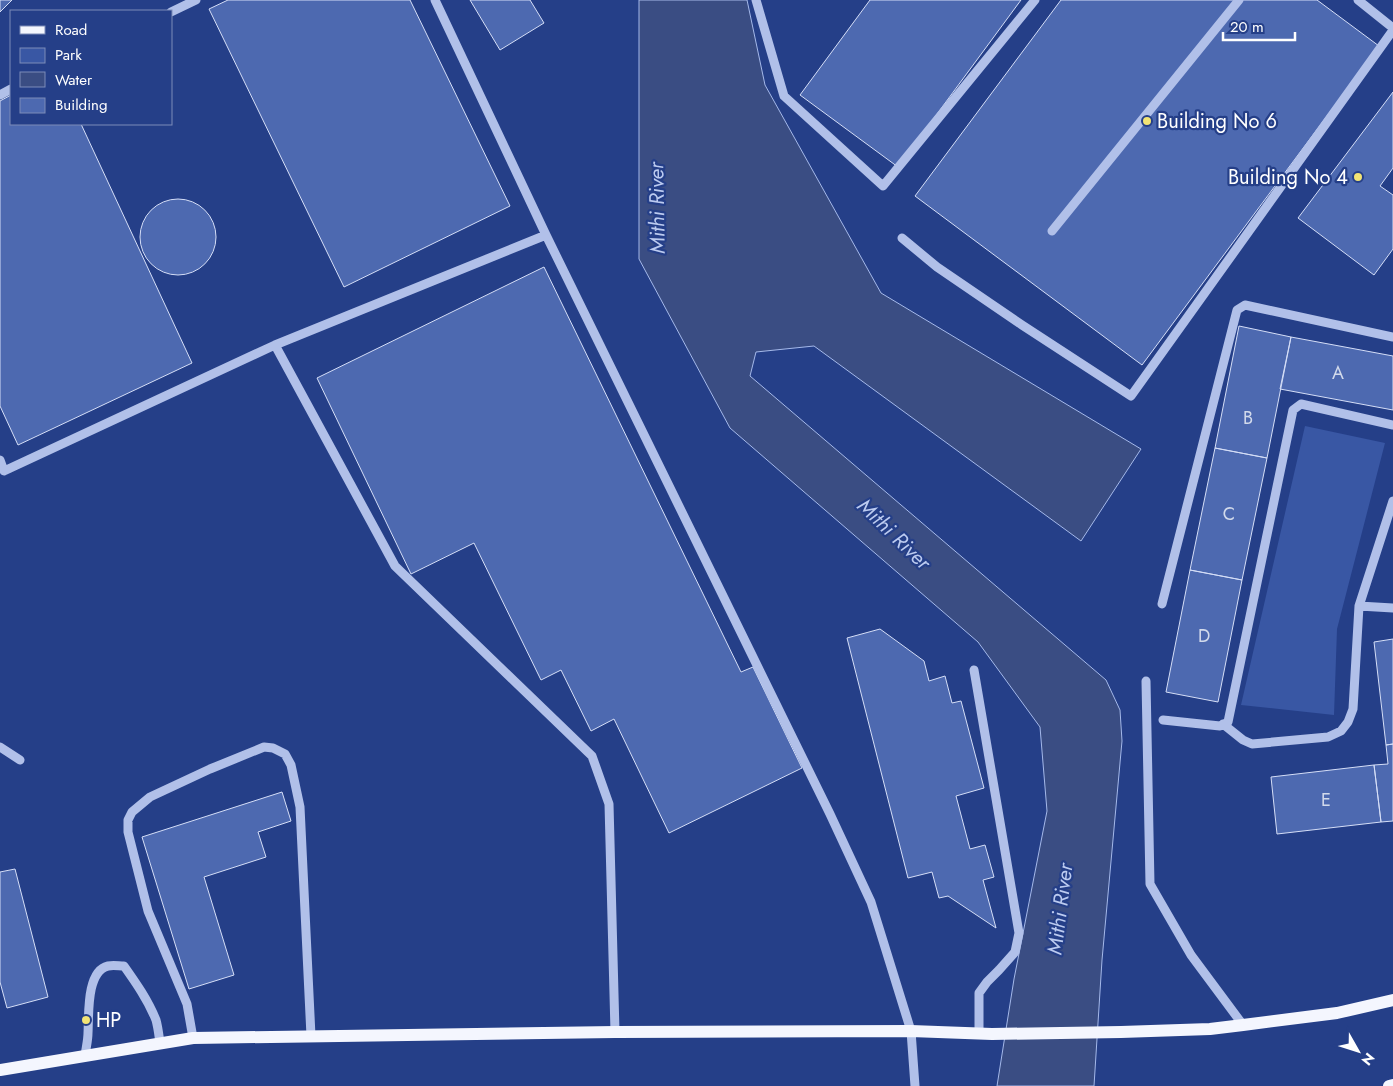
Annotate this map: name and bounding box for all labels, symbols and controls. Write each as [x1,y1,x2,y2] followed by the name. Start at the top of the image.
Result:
[10,10,172,125] legend
[1223,10,1296,42] scale bar
[1230,16,1264,38] text: 20 m
[55,19,87,41] text: Road
[55,44,82,66] text: Park
[55,69,93,91] text: Water
[55,94,107,116] text: Building
[1157,107,1277,136] place label: Building No 6
[1141,115,1153,127] marker: Building No 6
[641,161,673,254] water label: Mithi River
[1228,163,1348,192] place label: Building No 4
[1352,171,1364,183] marker: Building No 4
[1332,360,1344,386] house number: A
[1243,405,1253,431] house number: B
[851,491,938,577] water label: Mithi River
[1223,501,1235,527] house number: C
[1198,623,1210,649] house number: D
[1321,787,1331,813] house number: E
[1040,861,1081,956] water label: Mithi River
[96,1006,121,1035] place label: HP
[80,1014,92,1026] marker: HP
[1333,1026,1383,1076] north arrow
[1357,1049,1379,1070] text: N

